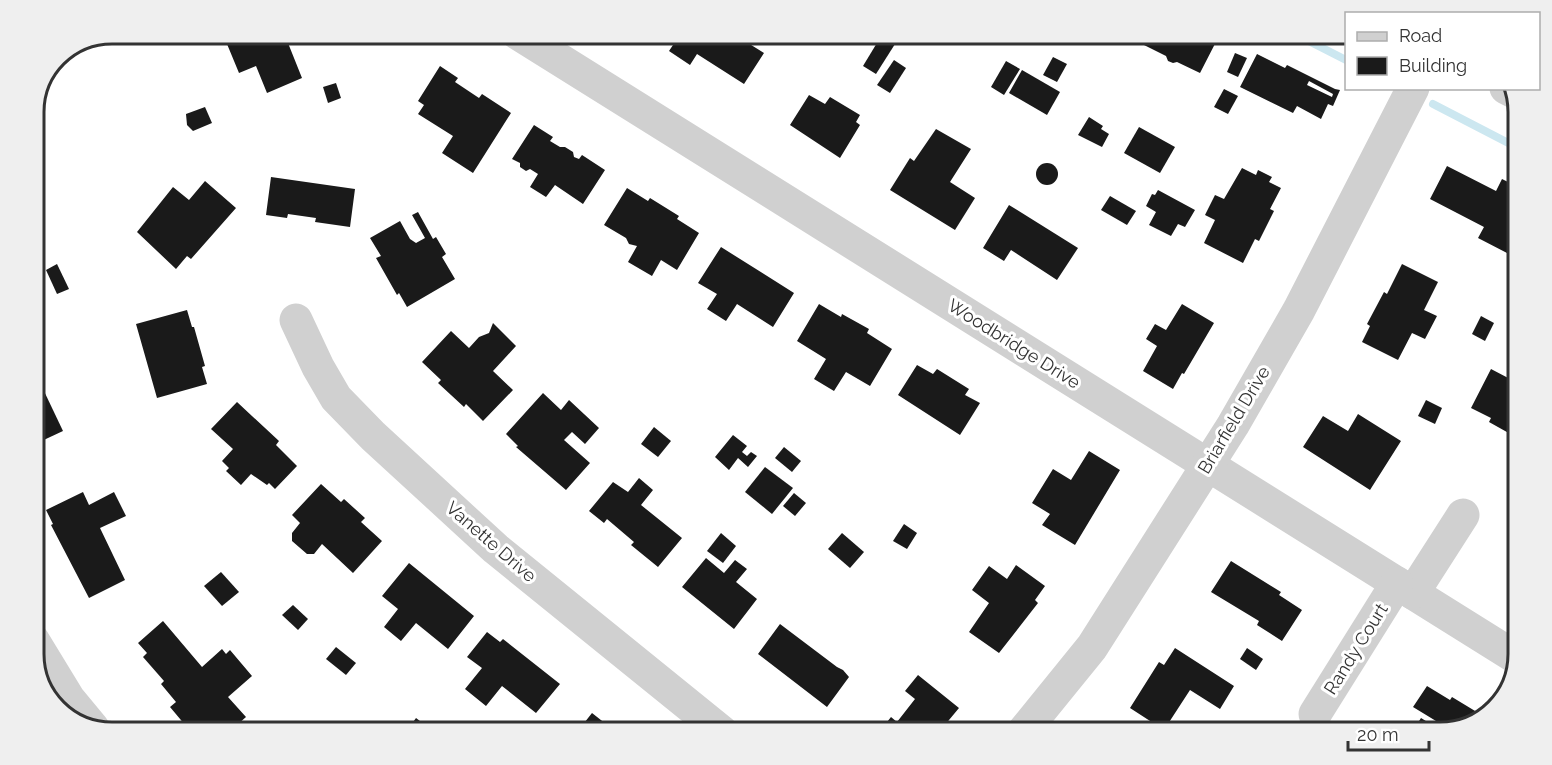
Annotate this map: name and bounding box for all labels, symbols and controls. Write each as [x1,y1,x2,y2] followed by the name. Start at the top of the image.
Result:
[1345,12,1540,90] legend
[1399,25,1442,46] text: Road
[1399,55,1467,76] text: Building
[944,294,1085,393] street label: Woodbridge Drive
[1193,362,1274,477] street label: Briarfield Drive
[442,497,541,587] street label: Vanette Drive
[1319,599,1392,698] street label: Randy Court
[1348,714,1429,752] scale bar
[1357,724,1399,745] text: 20 m

